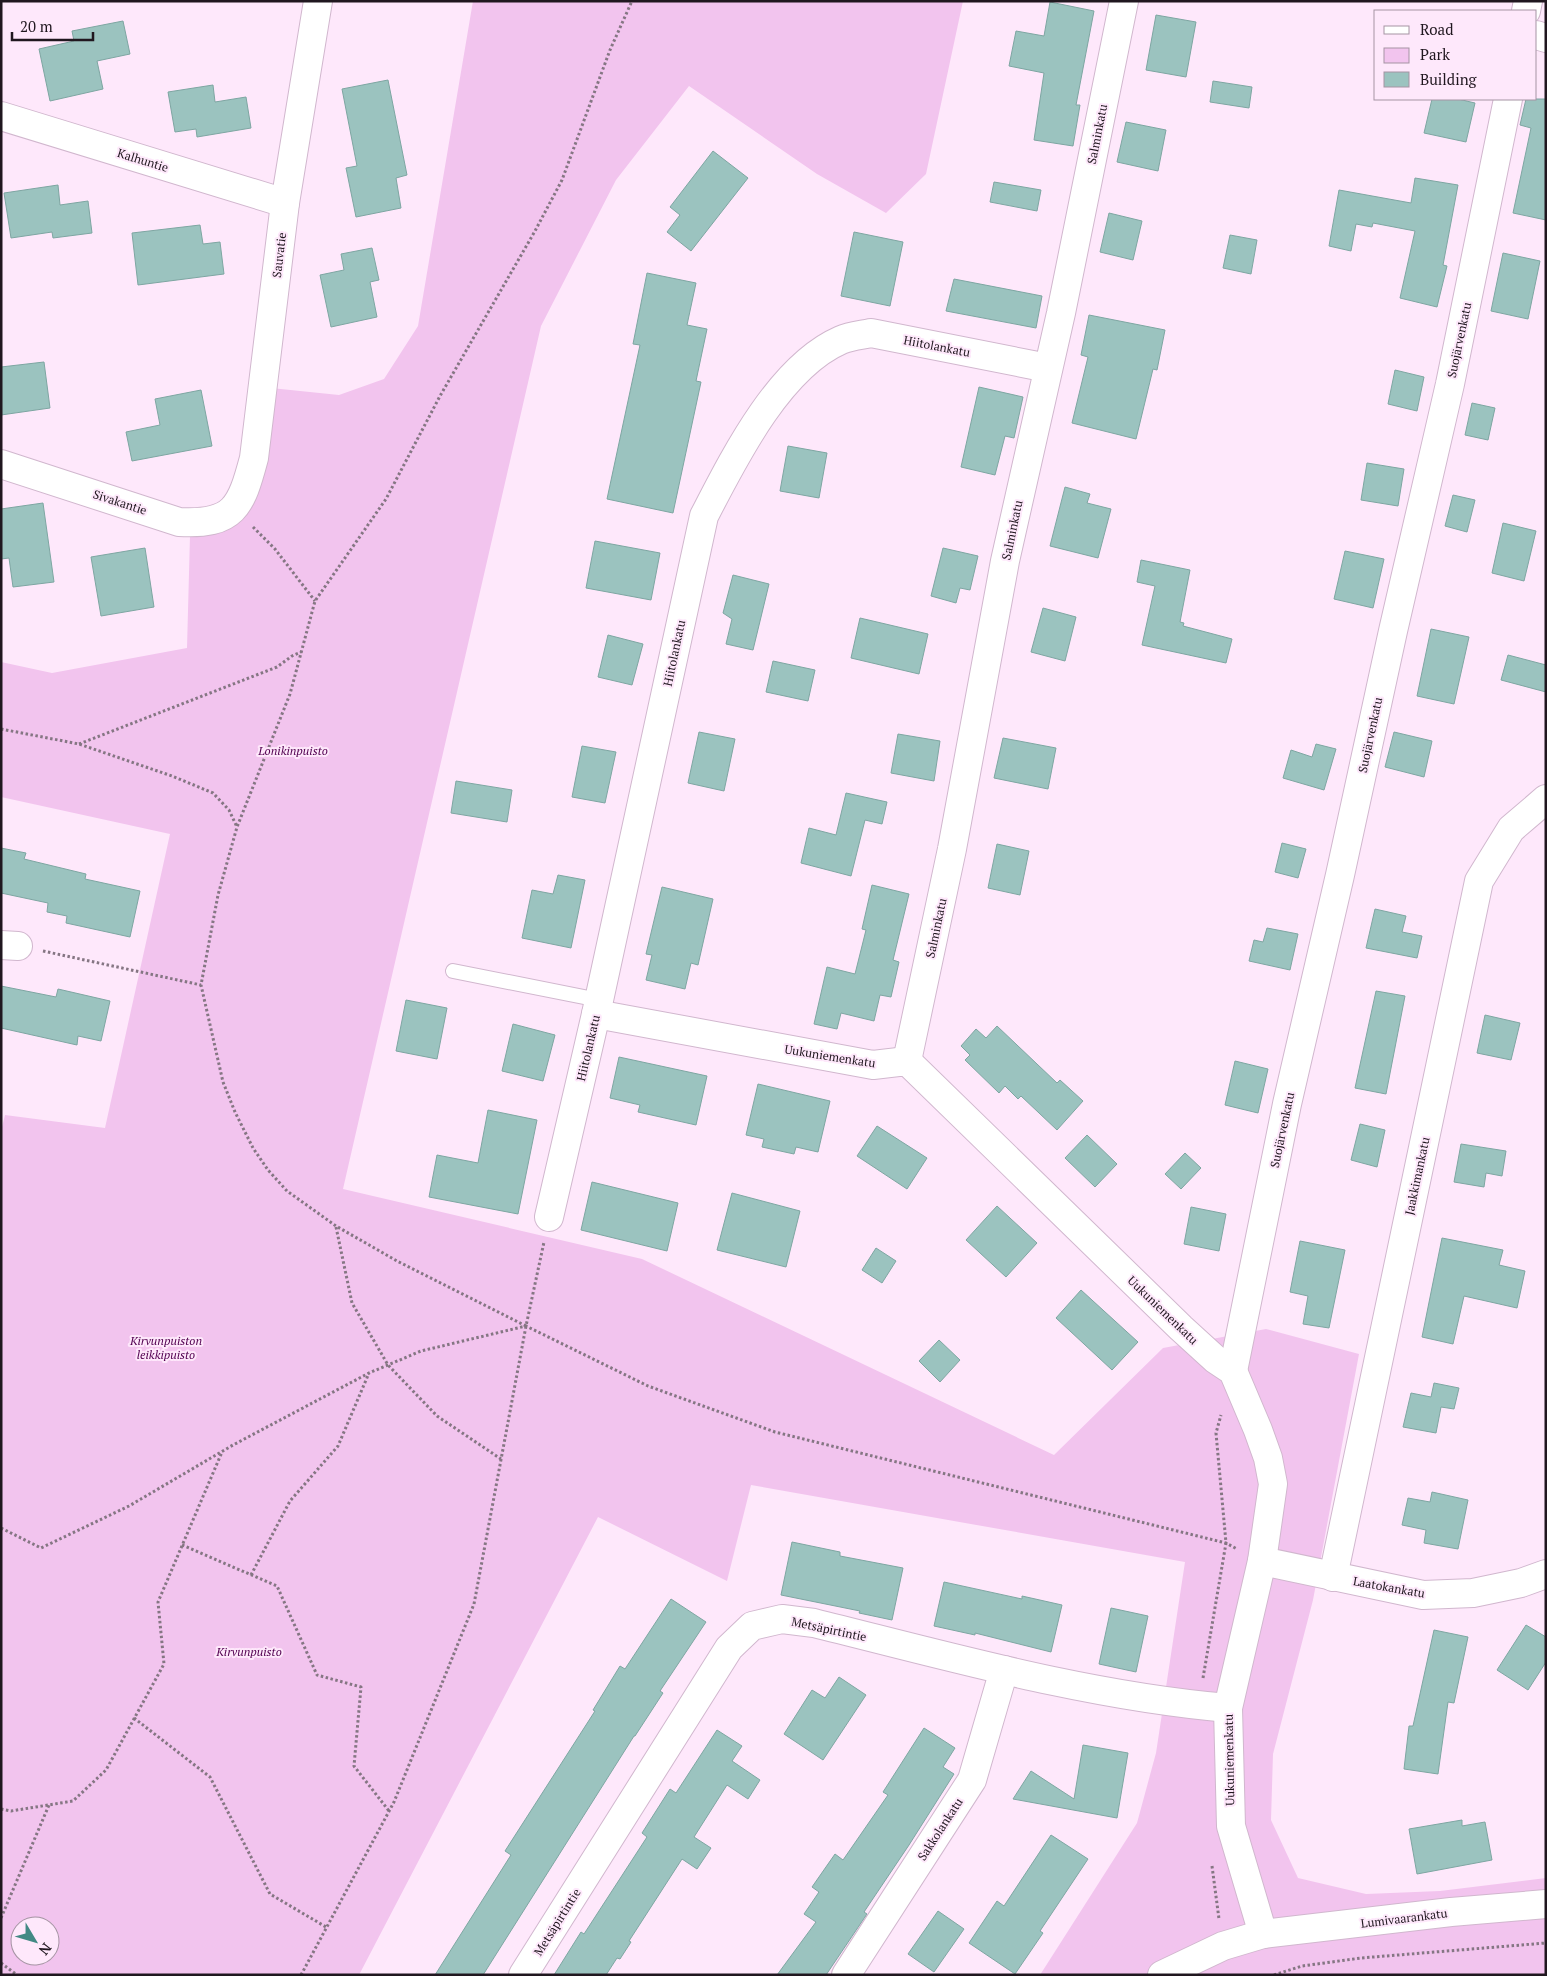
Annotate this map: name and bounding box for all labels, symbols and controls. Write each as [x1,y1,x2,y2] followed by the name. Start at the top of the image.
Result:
[12,10,94,42] scale bar
[1374,10,1537,100] legend
[20,16,53,36] text: 20 m
[1420,19,1453,39] text: Road
[1420,44,1450,64] text: Park
[1420,69,1478,89] text: Building
[1084,103,1110,165] street label: Salminkatu
[116,145,170,175] street label: Kalhuntie
[269,231,289,279] street label: Sauvatie
[1444,301,1474,379] street label: Suojärvenkatu
[902,332,972,360] street label: Hiitolankatu
[91,486,149,518] street label: Sivakantie
[998,499,1026,561] street label: Salminkatu
[660,618,688,688] street label: Hiitolankatu
[1355,696,1385,774] street label: Suojärvenkatu
[257,743,328,758] park label: Lonikinpuisto
[922,897,950,959] street label: Salminkatu
[573,1013,603,1083] street label: Hiitolankatu
[783,1041,877,1071] street label: Uukuniemenkatu
[1267,1091,1297,1169] street label: Suojärvenkatu
[1401,1136,1433,1216] street label: Jaakkimankatu
[1125,1273,1201,1347] street label: Uukuniemenkatu
[129,1333,202,1362] park label: Kirvunpuiston leikkipuisto
[1352,1573,1426,1601] street label: Laatokankatu
[790,1614,868,1644] street label: Metsäpirtintie
[215,1644,282,1659] park label: Kirvunpuisto
[1221,1714,1237,1806] street label: Uukuniemenkatu
[914,1795,966,1863] street label: Sakkolankatu
[530,1886,584,1958] street label: Metsäpirtintie
[1360,1905,1448,1931] street label: Lumivaarankatu
[10,1916,60,1966] north arrow
[35,1939,56,1960] text: N

